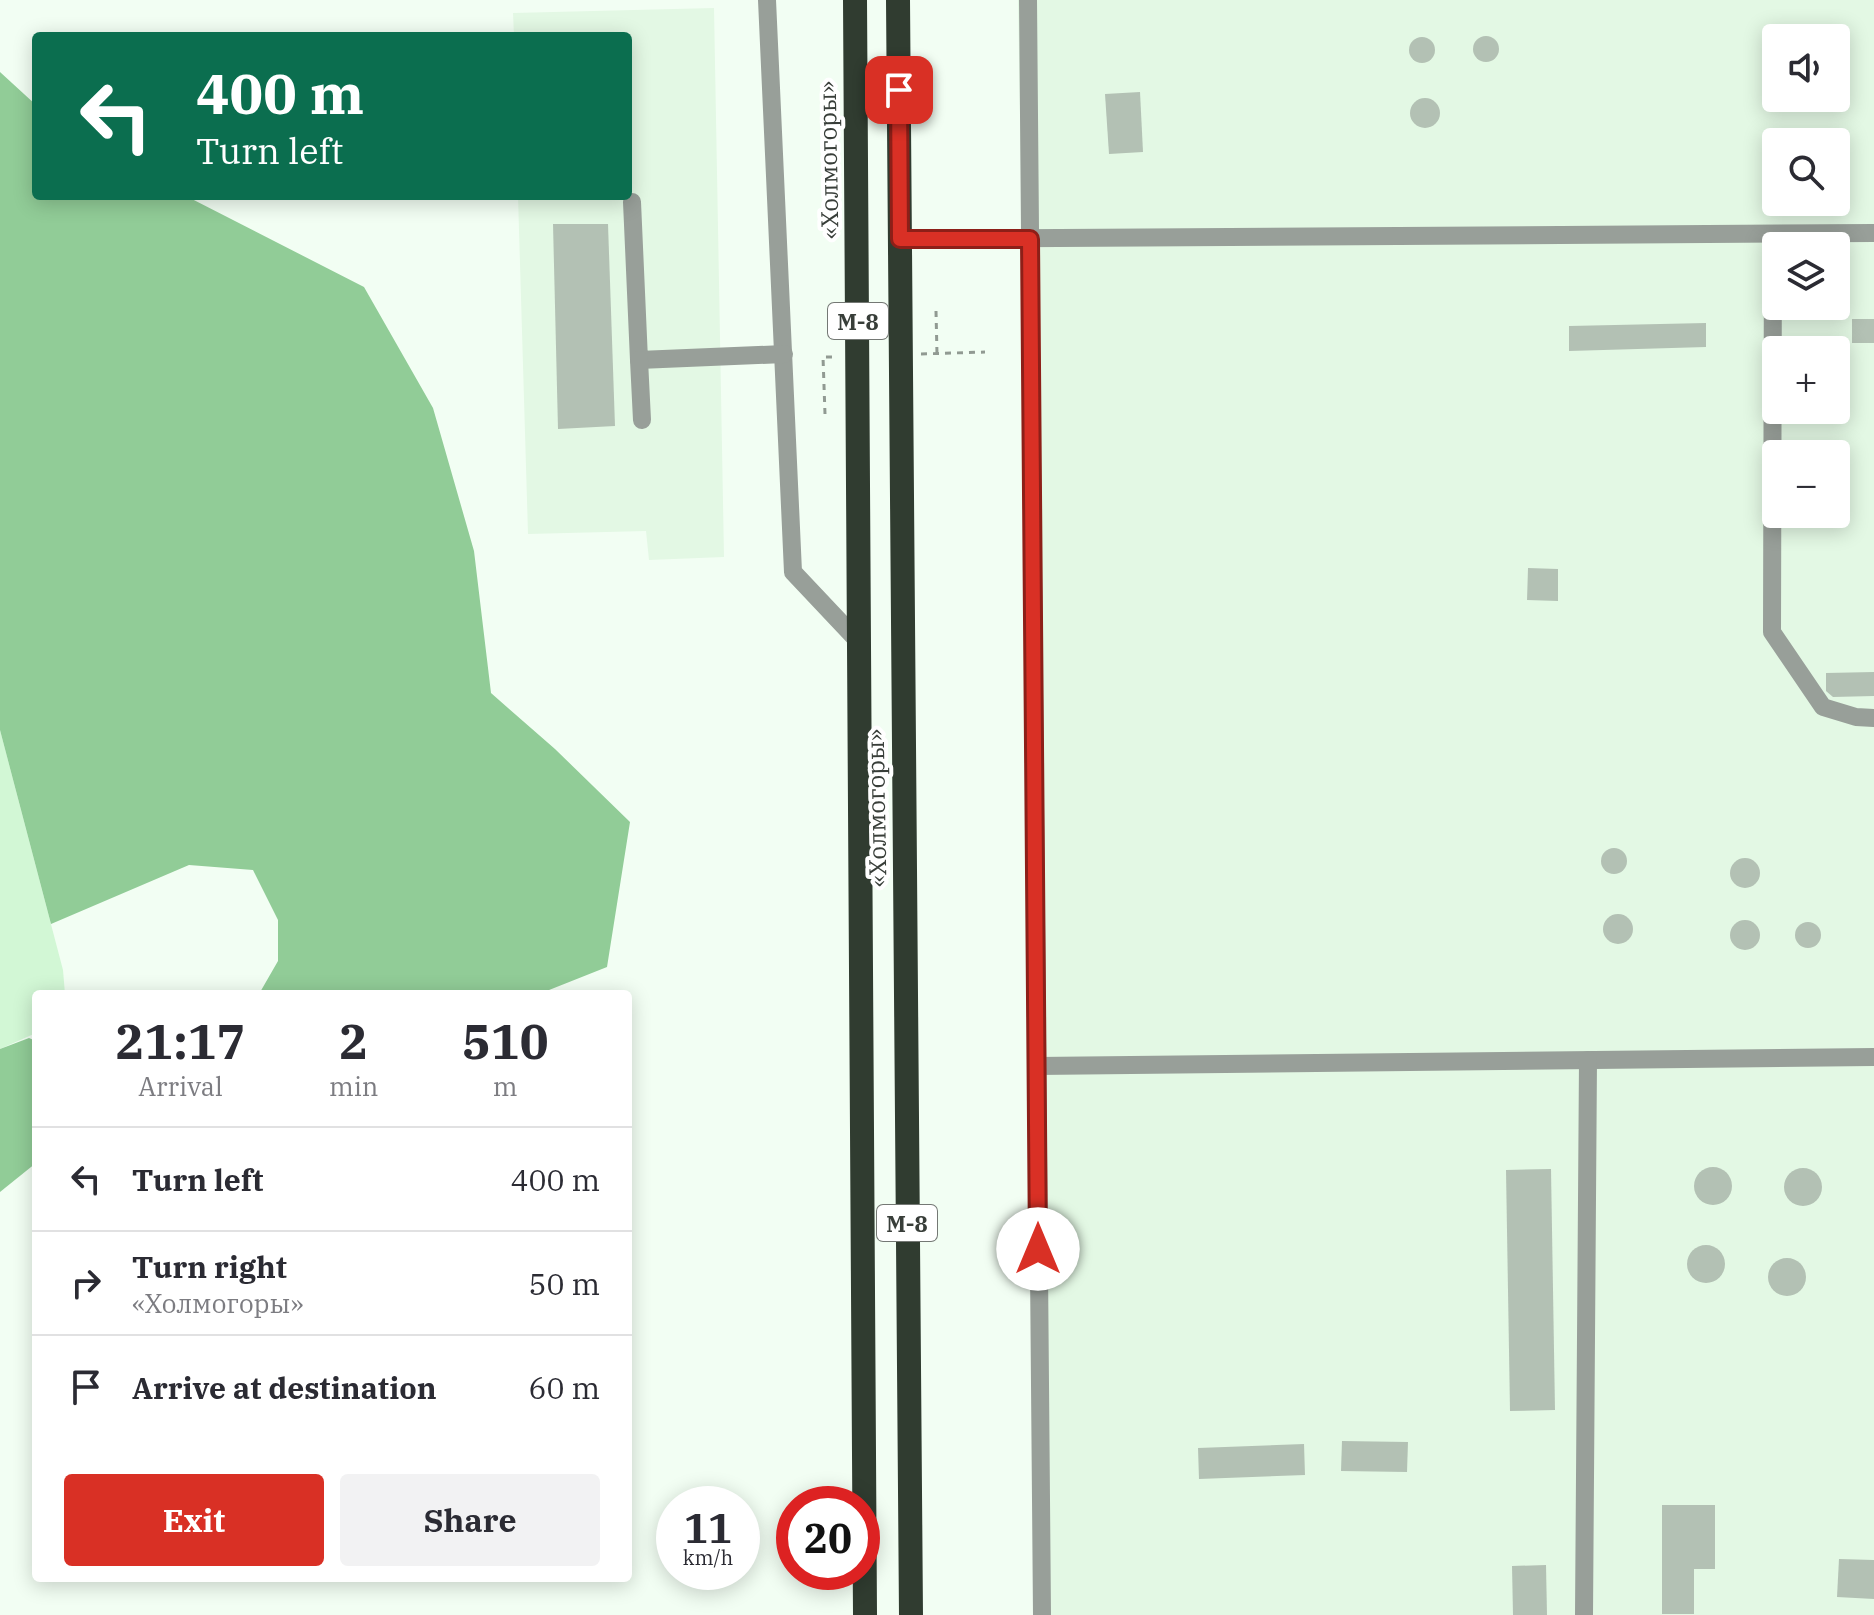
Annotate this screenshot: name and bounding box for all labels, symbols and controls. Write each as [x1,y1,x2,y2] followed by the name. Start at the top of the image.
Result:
[1762,24,1850,528] map controls
[1762,24,1850,112] button: sound
[865,56,933,124] pin
[196,57,364,129] text: 400 m
[64,64,168,168] icon: left
[877,68,921,112] icon: arrive
[811,81,845,239] street label: «Холмогоры»
[196,127,343,174] text: Turn left
[1762,128,1850,216] button: search
[1762,232,1850,320] button: layers
[828,303,888,339] road number: М-8
[1762,336,1850,424] button: +
[1762,440,1850,528] button: −
[859,729,893,887] street label: «Холмогоры»
[116,1010,245,1072] text: 21:17
[339,1010,368,1072] text: 2
[462,1010,548,1072] text: 510
[138,1069,223,1103] text: Arrival
[329,1069,378,1103] text: min
[493,1069,518,1103] text: m
[64,1157,108,1201] icon: left
[132,1160,264,1199] text: Turn left
[510,1160,600,1199] text: 400 m
[877,1205,937,1241] road number: М-8
[996,1207,1080,1291] position arrow
[132,1247,287,1286] text: Turn right
[64,1261,108,1305] icon: right
[528,1264,600,1303] text: 50 m
[132,1286,304,1320] text: «Холмогоры»
[64,1365,108,1409] icon: arrive
[132,1368,437,1407] text: Arrive at destination
[528,1368,600,1407] text: 60 m
[64,1474,324,1566] button: Exit
[340,1474,600,1566] button: Share
[776,1486,880,1590] speed limit sign: 20
[684,1502,732,1554] text: 11
[683,1544,733,1571] text: km/h

